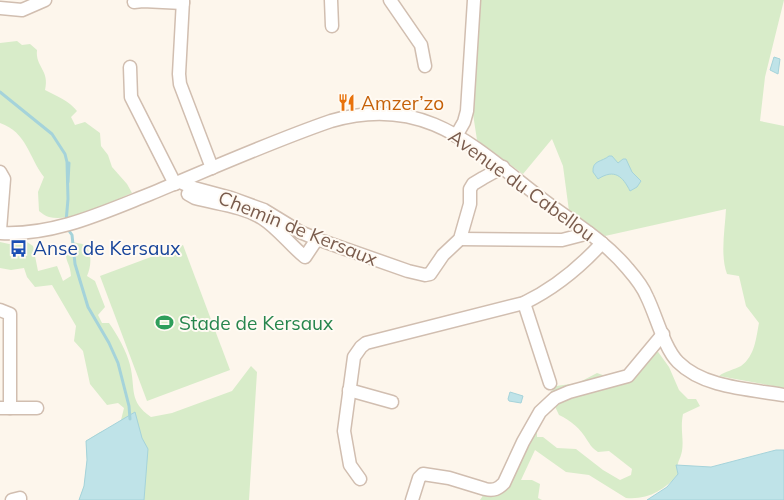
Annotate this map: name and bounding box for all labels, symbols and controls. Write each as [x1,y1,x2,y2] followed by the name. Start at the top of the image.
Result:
[361,91,444,115] place label: Amzer’zo
[337,93,357,113] restaurant icon: Amzer’zo
[444,124,600,246] street label: Avenue du Cabellou
[215,185,381,271] street label: Chemin de Kersaux
[33,236,180,260] place label: Anse de Kersaux
[9,238,29,258] bus stop icon: Anse de Kersaux
[179,311,333,335] place label: Stade de Kersaux
[155,313,175,333] sports icon: Stade de Kersaux

